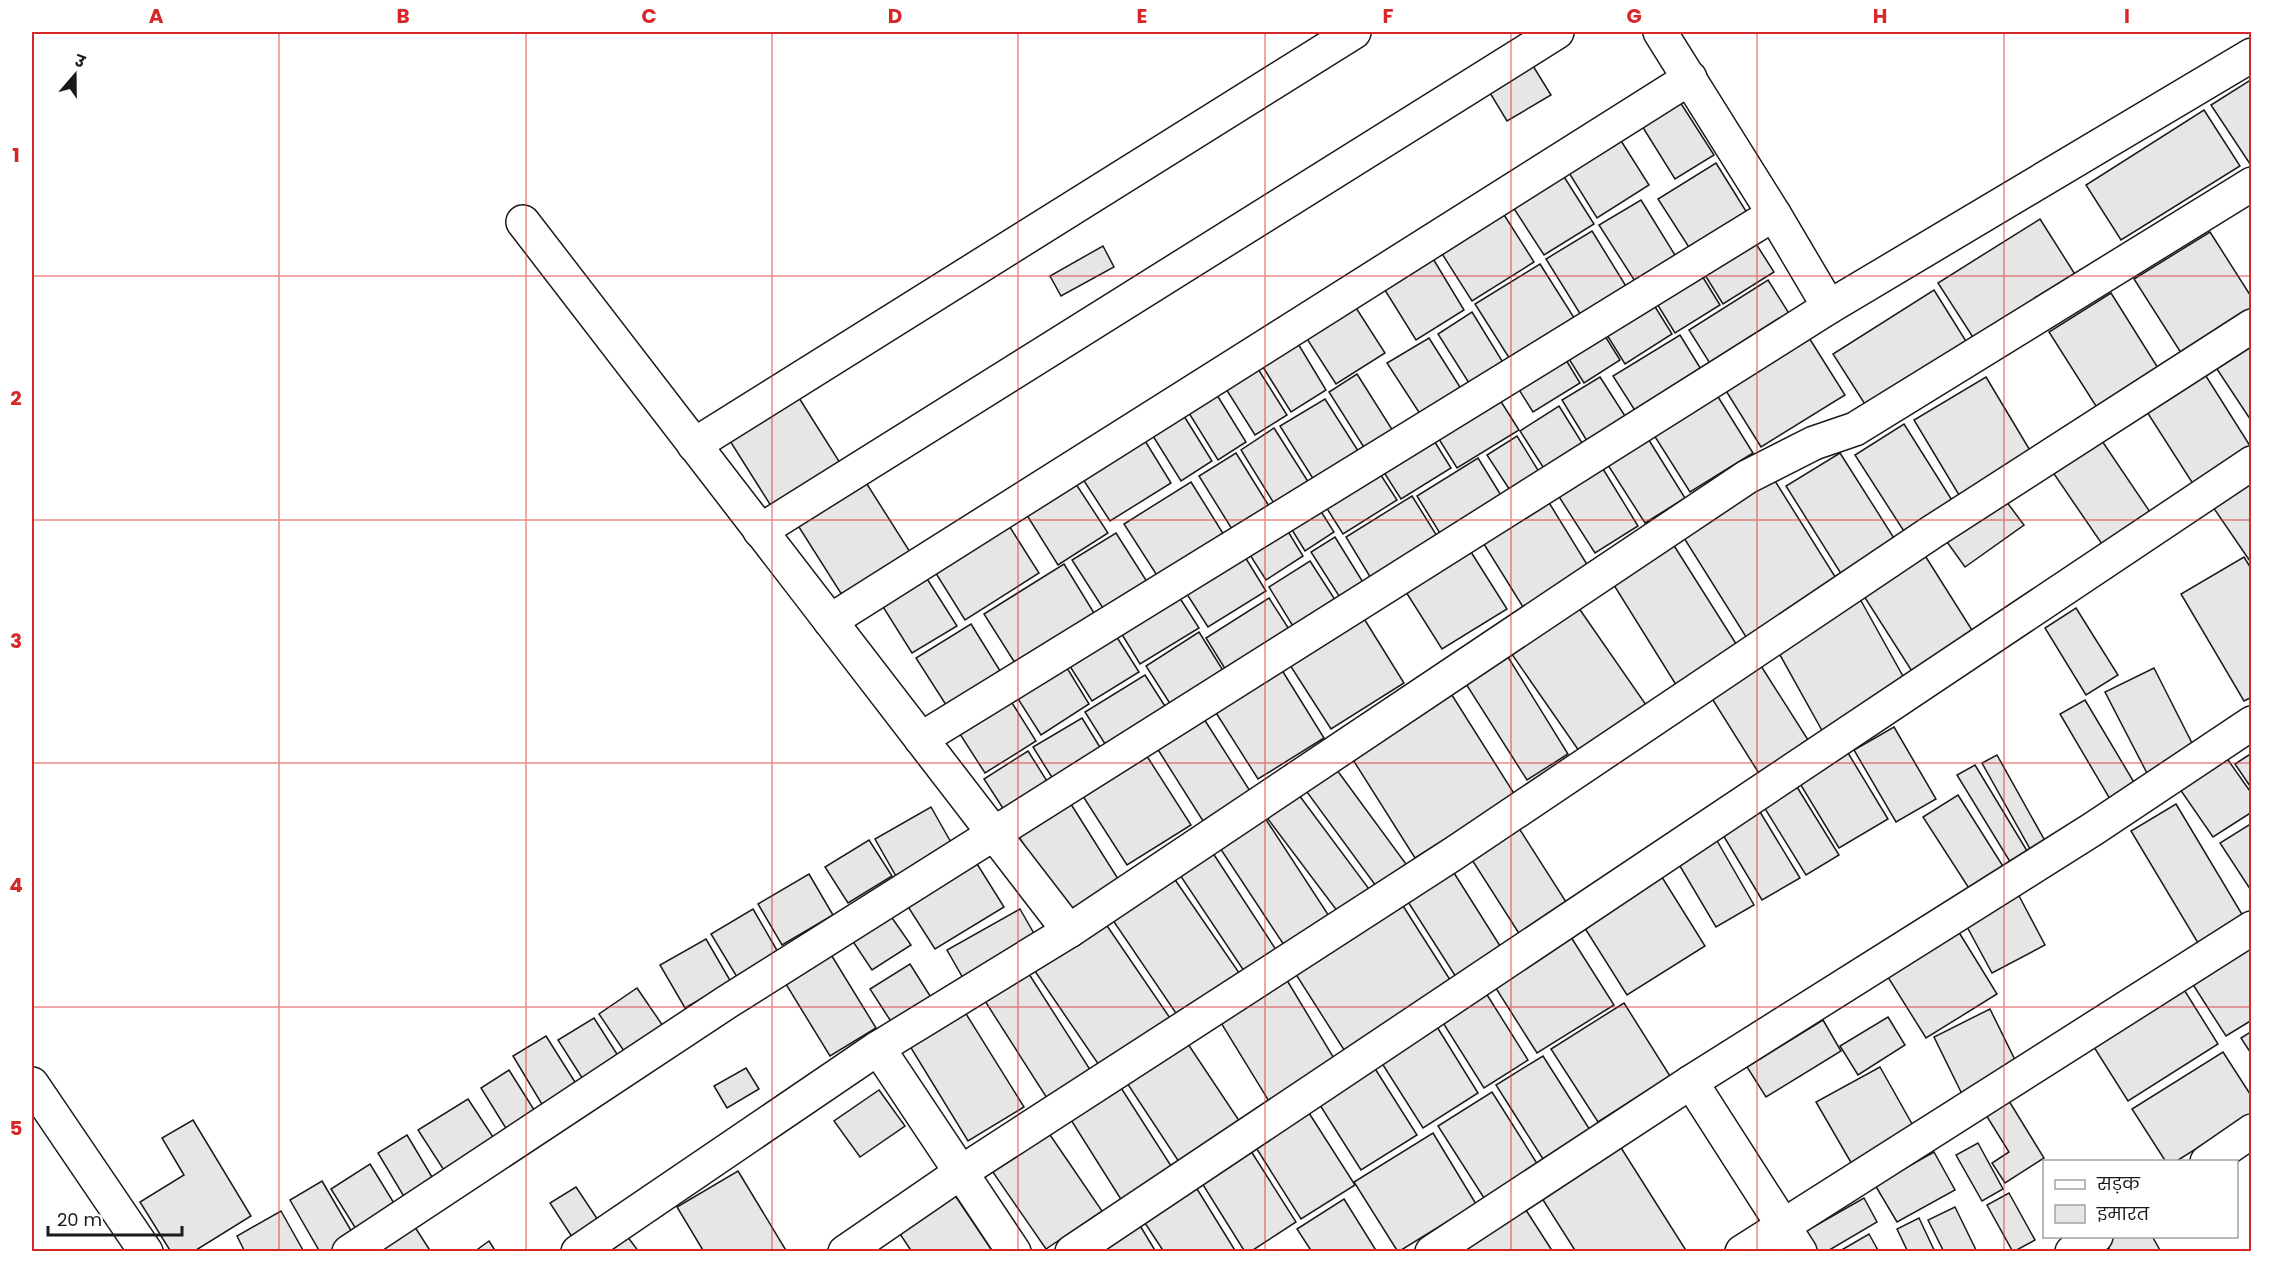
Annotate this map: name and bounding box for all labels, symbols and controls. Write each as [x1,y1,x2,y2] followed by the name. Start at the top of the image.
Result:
[149,2,164,30] text: A
[396,2,410,30] text: B
[641,2,657,30] text: C
[888,2,902,30] text: D
[1137,2,1147,30] text: E
[1383,2,1394,30] text: F
[1626,2,1642,30] text: G
[1873,2,1887,30] text: H
[2124,2,2130,30] text: I
[45,45,105,105] north arrow
[71,49,89,74] text: उ
[12,141,20,169] text: 1
[10,384,22,412] text: 2
[10,627,22,655] text: 3
[9,871,23,899] text: 4
[10,1114,23,1142] text: 5
[2043,1160,2238,1238] legend
[2096,1171,2141,1196] text: सड़क
[48,1199,182,1237] scale bar
[2096,1201,2150,1226] text: इमारत
[57,1207,102,1232] text: 20 m

